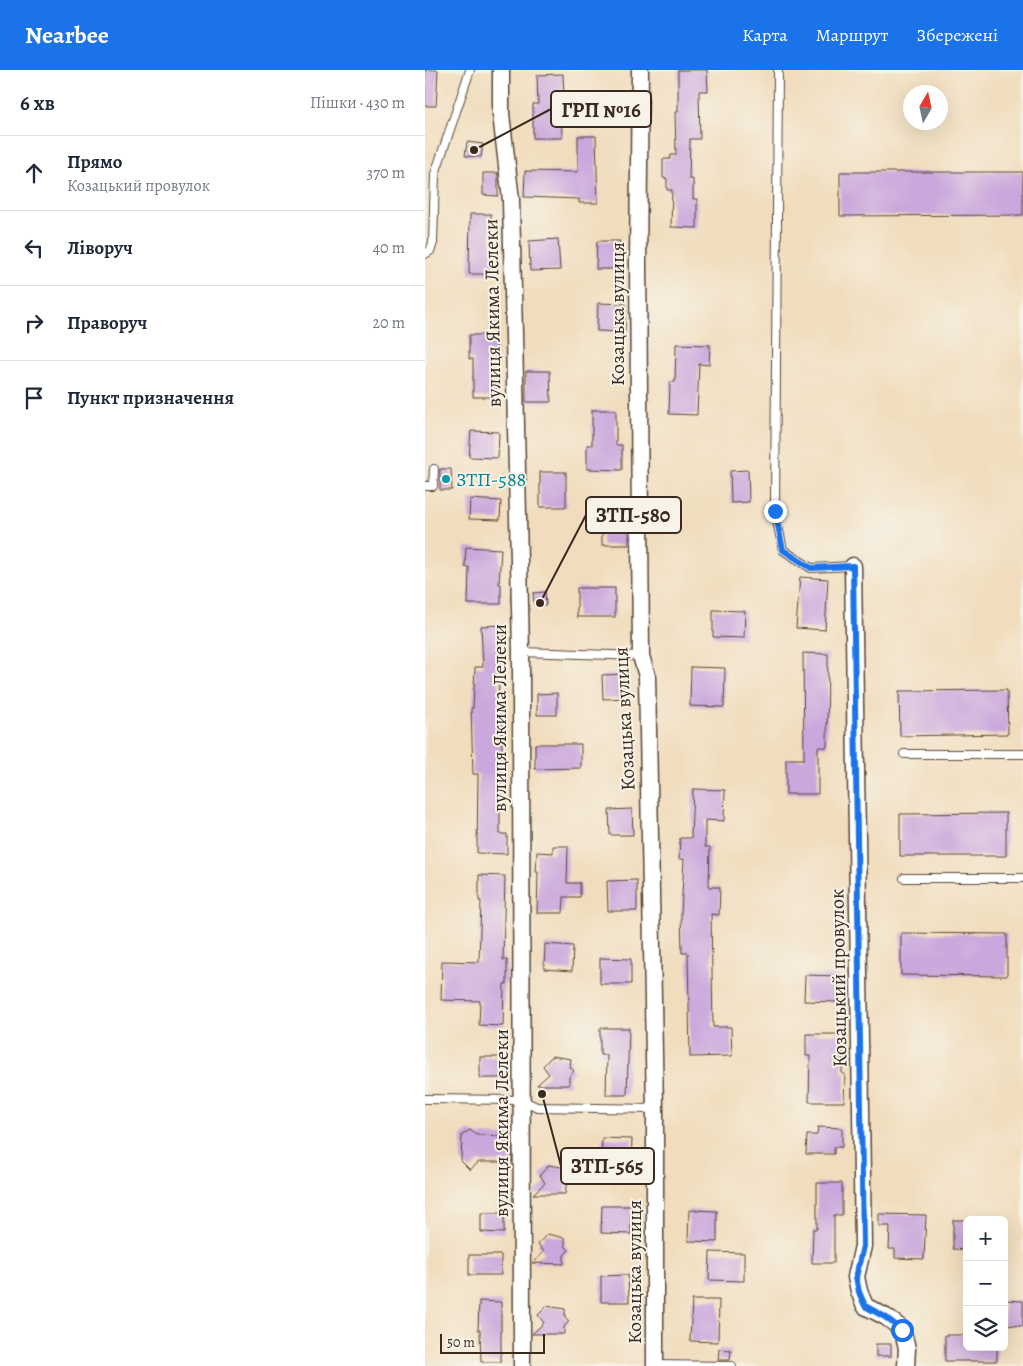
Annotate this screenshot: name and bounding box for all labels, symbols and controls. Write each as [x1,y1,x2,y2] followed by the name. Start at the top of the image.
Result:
[25,19,109,51] text: Nearbee
[742,23,788,47] text: Карта
[816,23,889,47] text: Маршрут
[917,23,998,47] text: Збережені
[903,85,948,130] north arrow
[20,89,55,117] text: 6 хв
[551,91,651,127] callout: ГРП №16
[310,92,405,114] text: Пішки · 430 m
[561,96,641,124] text: ГРП №16
[67,149,122,175] text: Прямо
[20,159,48,187] icon: ahead
[367,162,405,184] text: 370 m
[67,175,210,197] text: Козацький провулок
[477,218,508,408] street label: вулиця Якима Лелеки
[20,234,48,262] icon: left
[67,235,133,261] text: Ліворуч
[373,237,405,259] text: 40 m
[604,242,631,386] street label: Козацька вулиця
[20,309,48,337] icon: right
[67,310,147,336] text: Праворуч
[372,312,405,334] text: 20 m
[20,384,48,412] icon: arrive
[67,385,234,411] text: Пункт призначення
[456,466,526,493] place label: ЗТП-588
[440,473,452,485] marker: ЗТП-588
[586,497,681,533] callout: ЗТП-580
[764,500,787,523] route end
[596,501,671,529] text: ЗТП-580
[486,624,513,812] street label: вулиця Якима Лелеки
[607,646,642,792] street label: Козацька вулиця
[823,888,854,1068] street label: Козацький провулок
[488,1029,515,1217] street label: вулиця Якима Лелеки
[561,1148,654,1184] callout: ЗТП-565
[571,1152,643,1180] text: ЗТП-565
[621,1200,648,1344] street label: Козацька вулиця
[963,1216,1008,1351] map controls
[963,1216,1008,1261] button: +
[963,1261,1008,1306] button: −
[963,1306,1008,1351] button: layers
[891,1319,914,1342] route start
[440,1331,545,1354] scale bar
[447,1333,475,1352] text: 50 m

